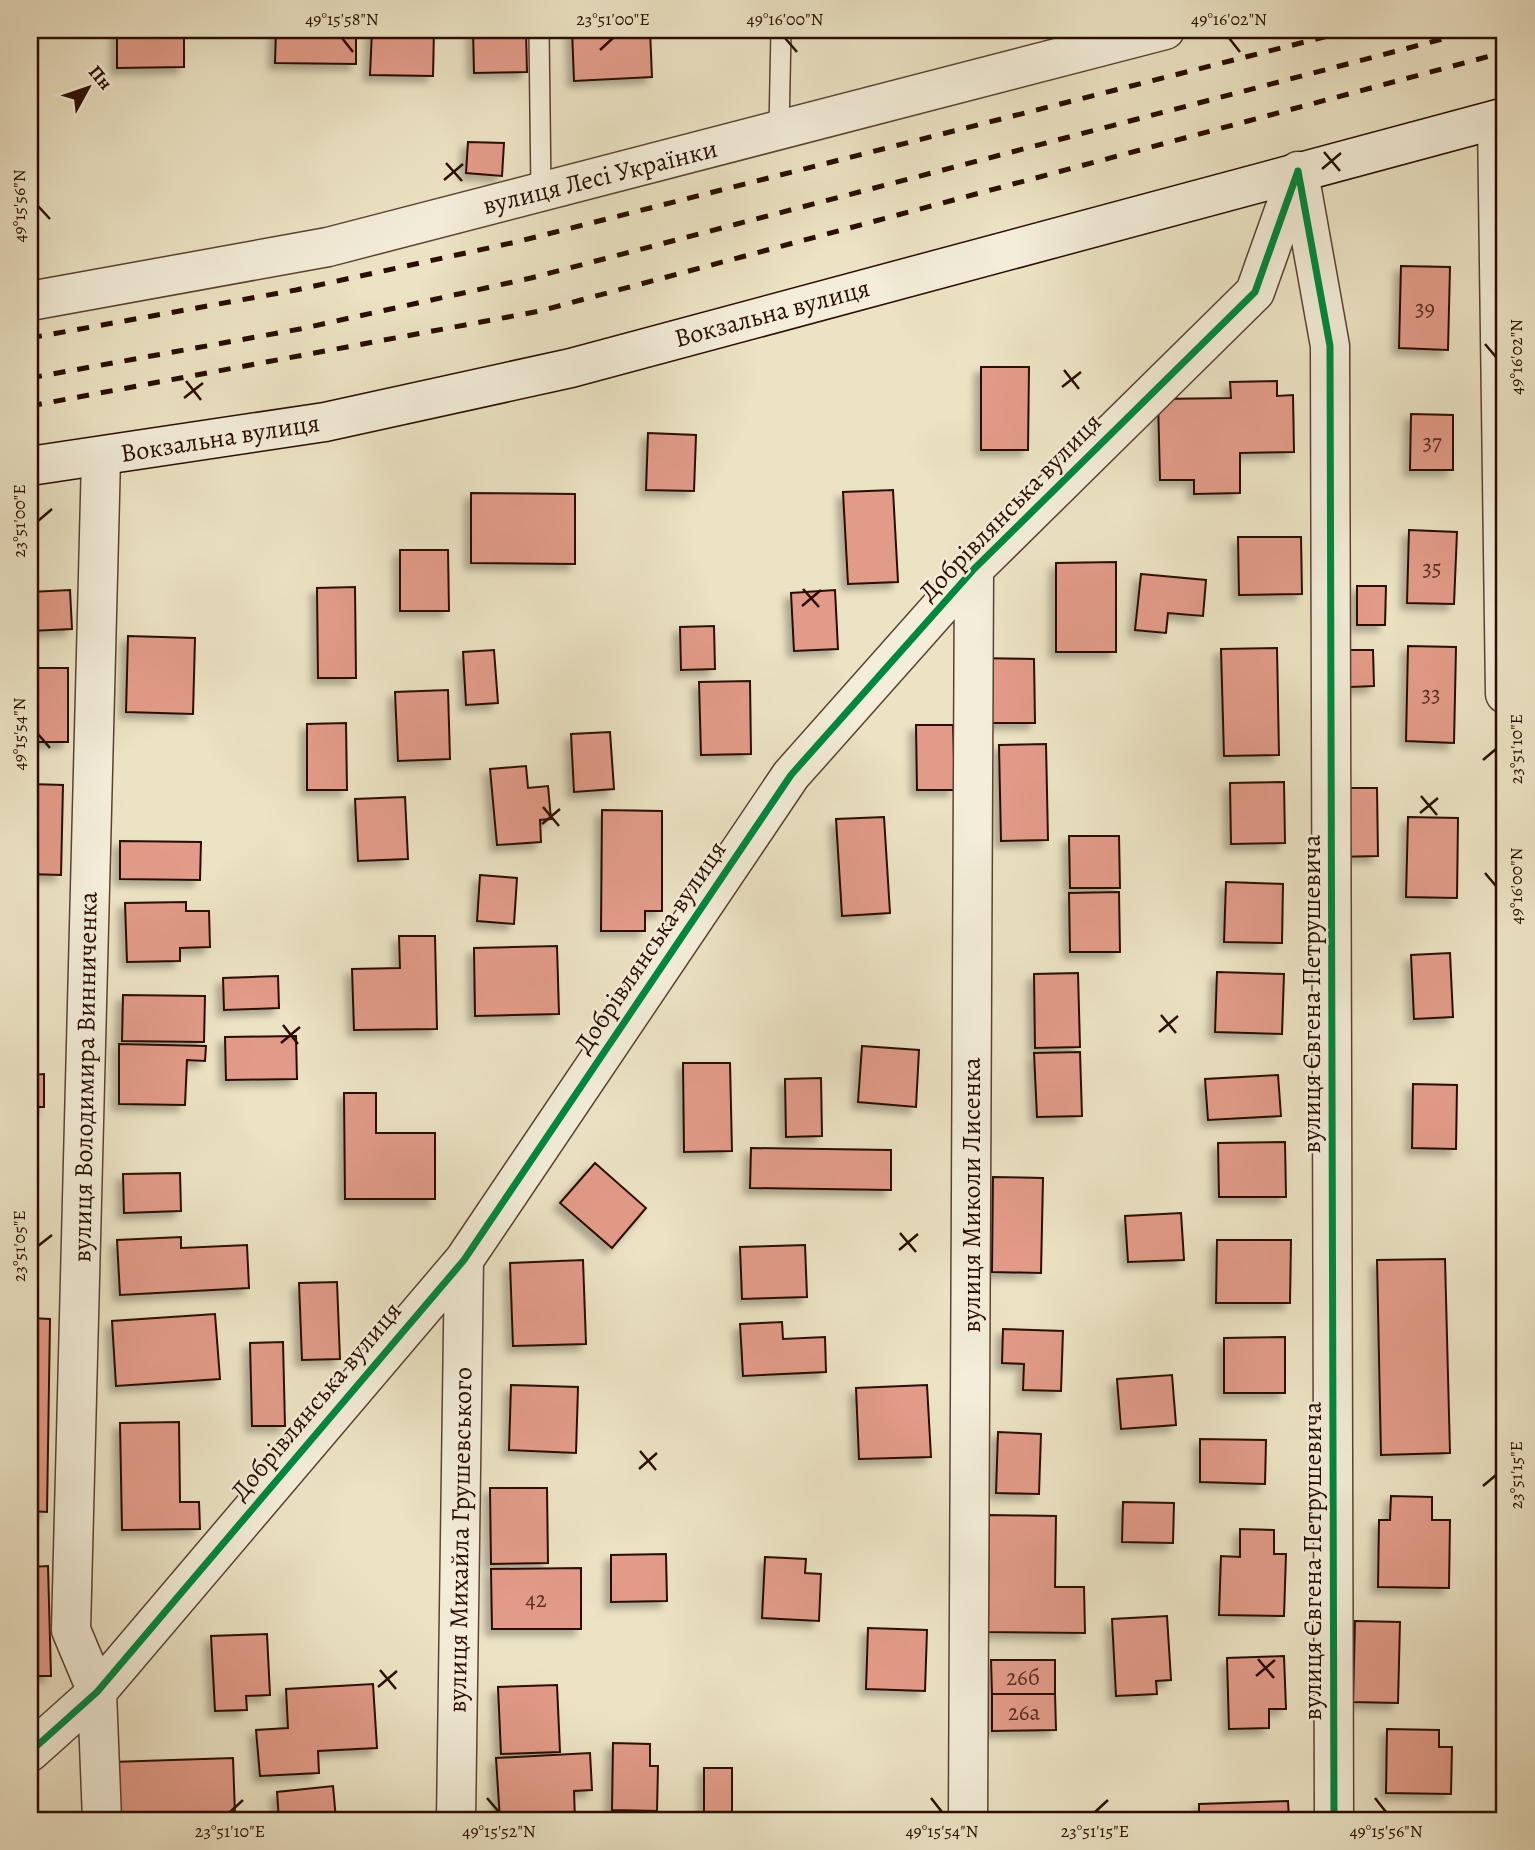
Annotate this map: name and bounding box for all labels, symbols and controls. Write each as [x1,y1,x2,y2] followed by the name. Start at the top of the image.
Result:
[305,7,379,31] text: 49°15'58"N
[576,7,650,31] text: 23°51'00"E
[747,7,824,31] text: 49°16'00"N
[1191,7,1267,31] text: 49°16'02"N
[52,52,122,122] north arrow
[82,60,118,96] text: Пн
[479,131,721,223] street label: вулиця Лесі Українки
[7,169,31,243] text: 49°15'56"N
[670,270,874,356] street label: Вокзальна вулиця
[1415,293,1435,324] house number: 39
[1504,319,1528,395] text: 49°16'02"N
[118,405,322,471] street label: Вокзальна вулиця
[911,405,1109,609] street label: Добрівлянська вулиця
[1422,427,1442,458] house number: 37
[7,484,31,558] text: 23°51'00"E
[1422,553,1442,584] house number: 35
[1421,679,1441,710] house number: 33
[7,697,31,771] text: 49°15'54"N
[1504,714,1528,784] text: 23°51'10"E
[566,834,734,1060] street label: Добрівлянська вулиця
[1294,835,1329,1153] street label: вулиця Євгена Петрушевича
[1504,847,1528,924] text: 49°16'00"N
[64,891,106,1263] street label: вулиця Володимира Винниченка
[954,1057,989,1333] street label: вулиця Миколи Лисенка
[7,1210,31,1282] text: 23°51'05"E
[222,1294,410,1508] street label: Добрівлянська вулиця
[439,1367,481,1713] street label: вулиця Михайла Грушевського
[1295,1402,1330,1720] street label: вулиця Євгена Петрушевича
[1504,1441,1528,1509] text: 23°51'15"E
[525,1584,547,1615] house number: 42
[1006,1662,1040,1693] house number: 26б
[1008,1697,1040,1728] house number: 26а
[195,1819,265,1843] text: 23°51'10"E
[462,1819,536,1843] text: 49°15'52"N
[905,1819,979,1843] text: 49°15'54"N
[1061,1819,1129,1843] text: 23°51'15"E
[1349,1819,1423,1843] text: 49°15'56"N

